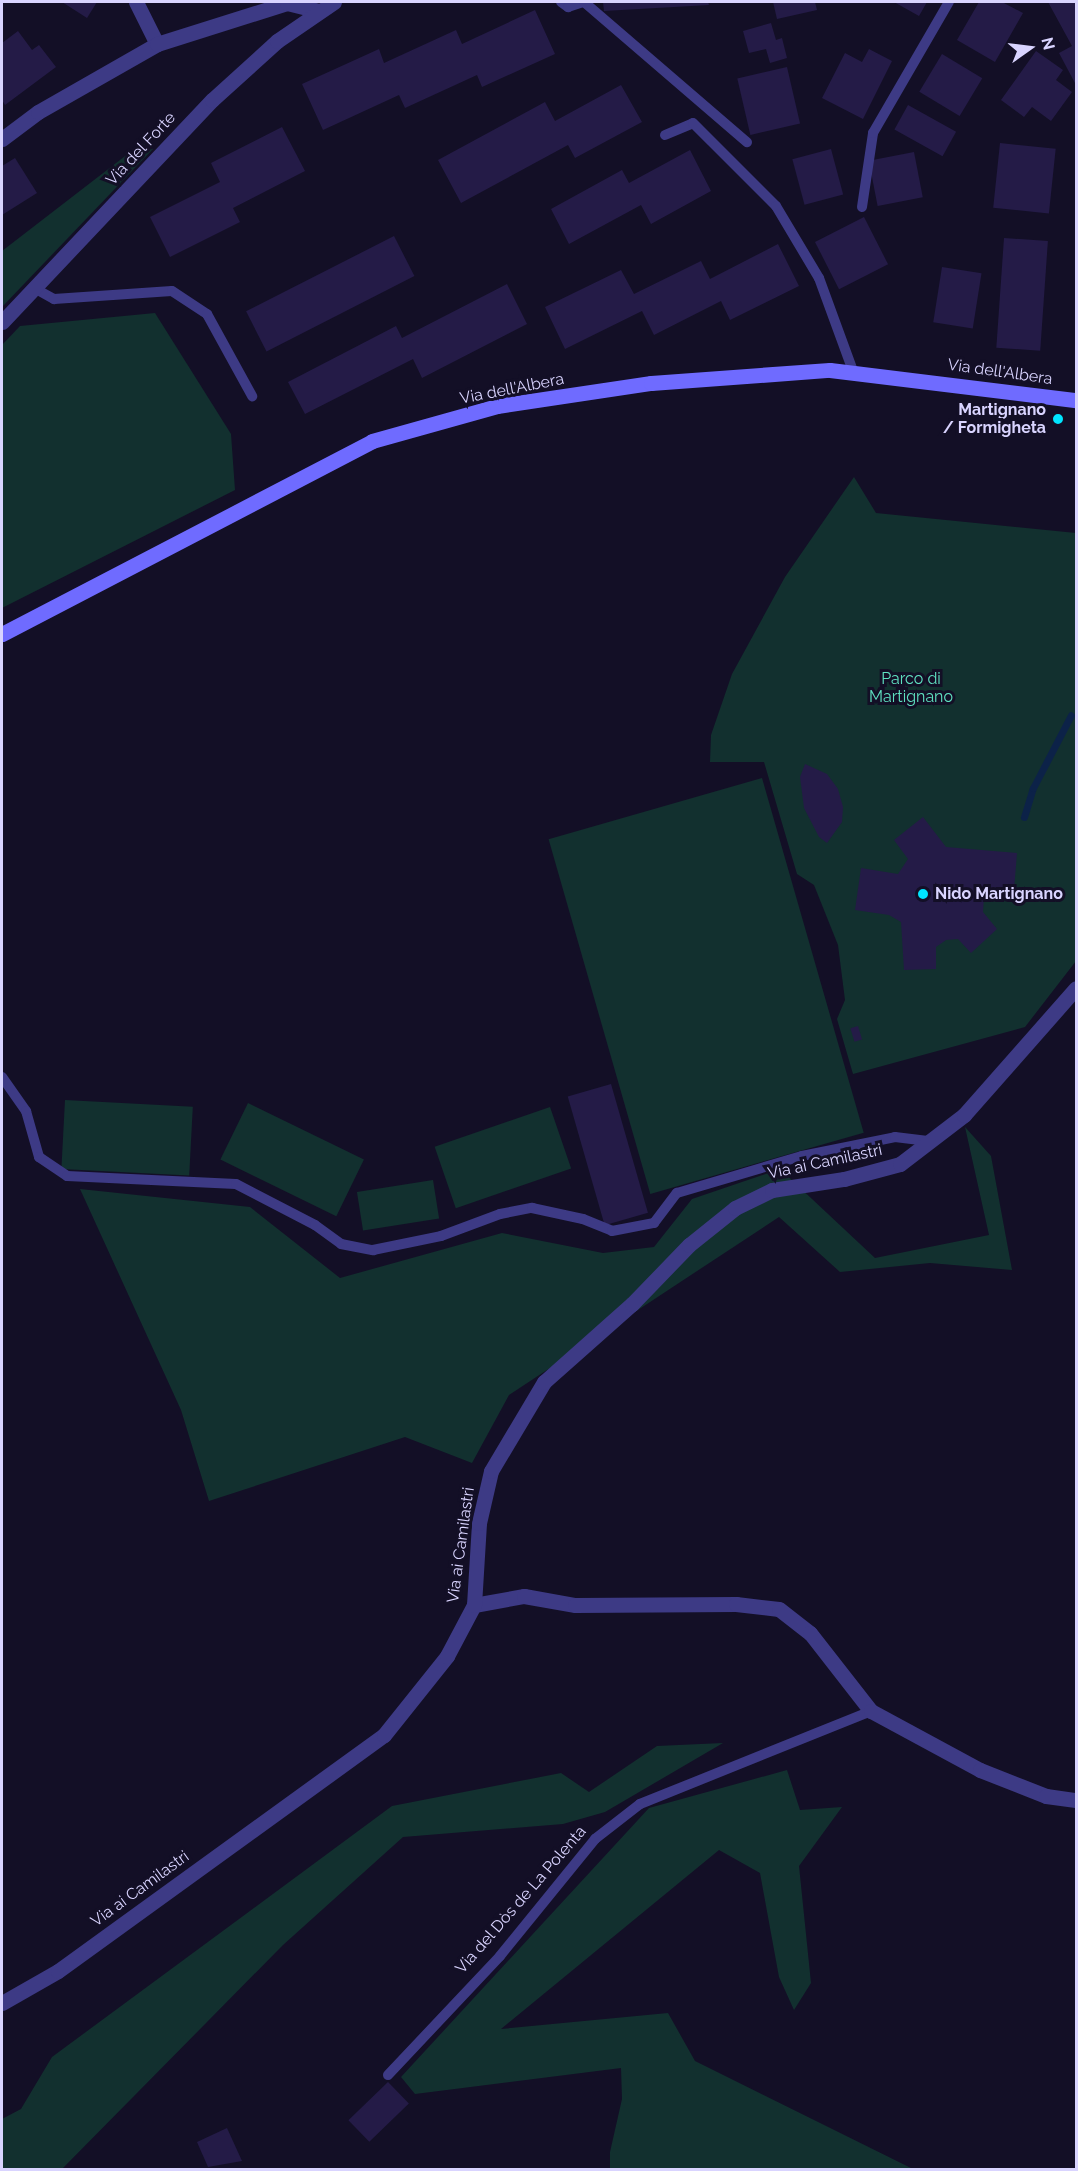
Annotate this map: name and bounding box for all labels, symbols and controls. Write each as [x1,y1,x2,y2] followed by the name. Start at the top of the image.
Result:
[1000,18,1060,78] north arrow
[1037,35,1059,52] text: N
[102,108,180,190] street label: Via del Forte
[946,355,1054,389] street label: Via dell'Albera
[458,369,566,409] street label: Via dell'Albera
[943,400,1046,438] place label: Martignano / Formigheta
[1051,412,1065,426] marker: Martignano / Formigheta
[869,669,953,707] park label: Parco di Martignano
[935,884,1063,904] place label: Nido Martignano
[916,887,930,901] marker: Nido Martignano
[766,1140,884,1184] street label: Via ai Camilastri
[443,1486,479,1604] street label: Via ai Camilastri
[452,1822,590,1978] street label: Via del Dòs de La Polenta
[87,1847,193,1931] street label: Via ai Camilastri

